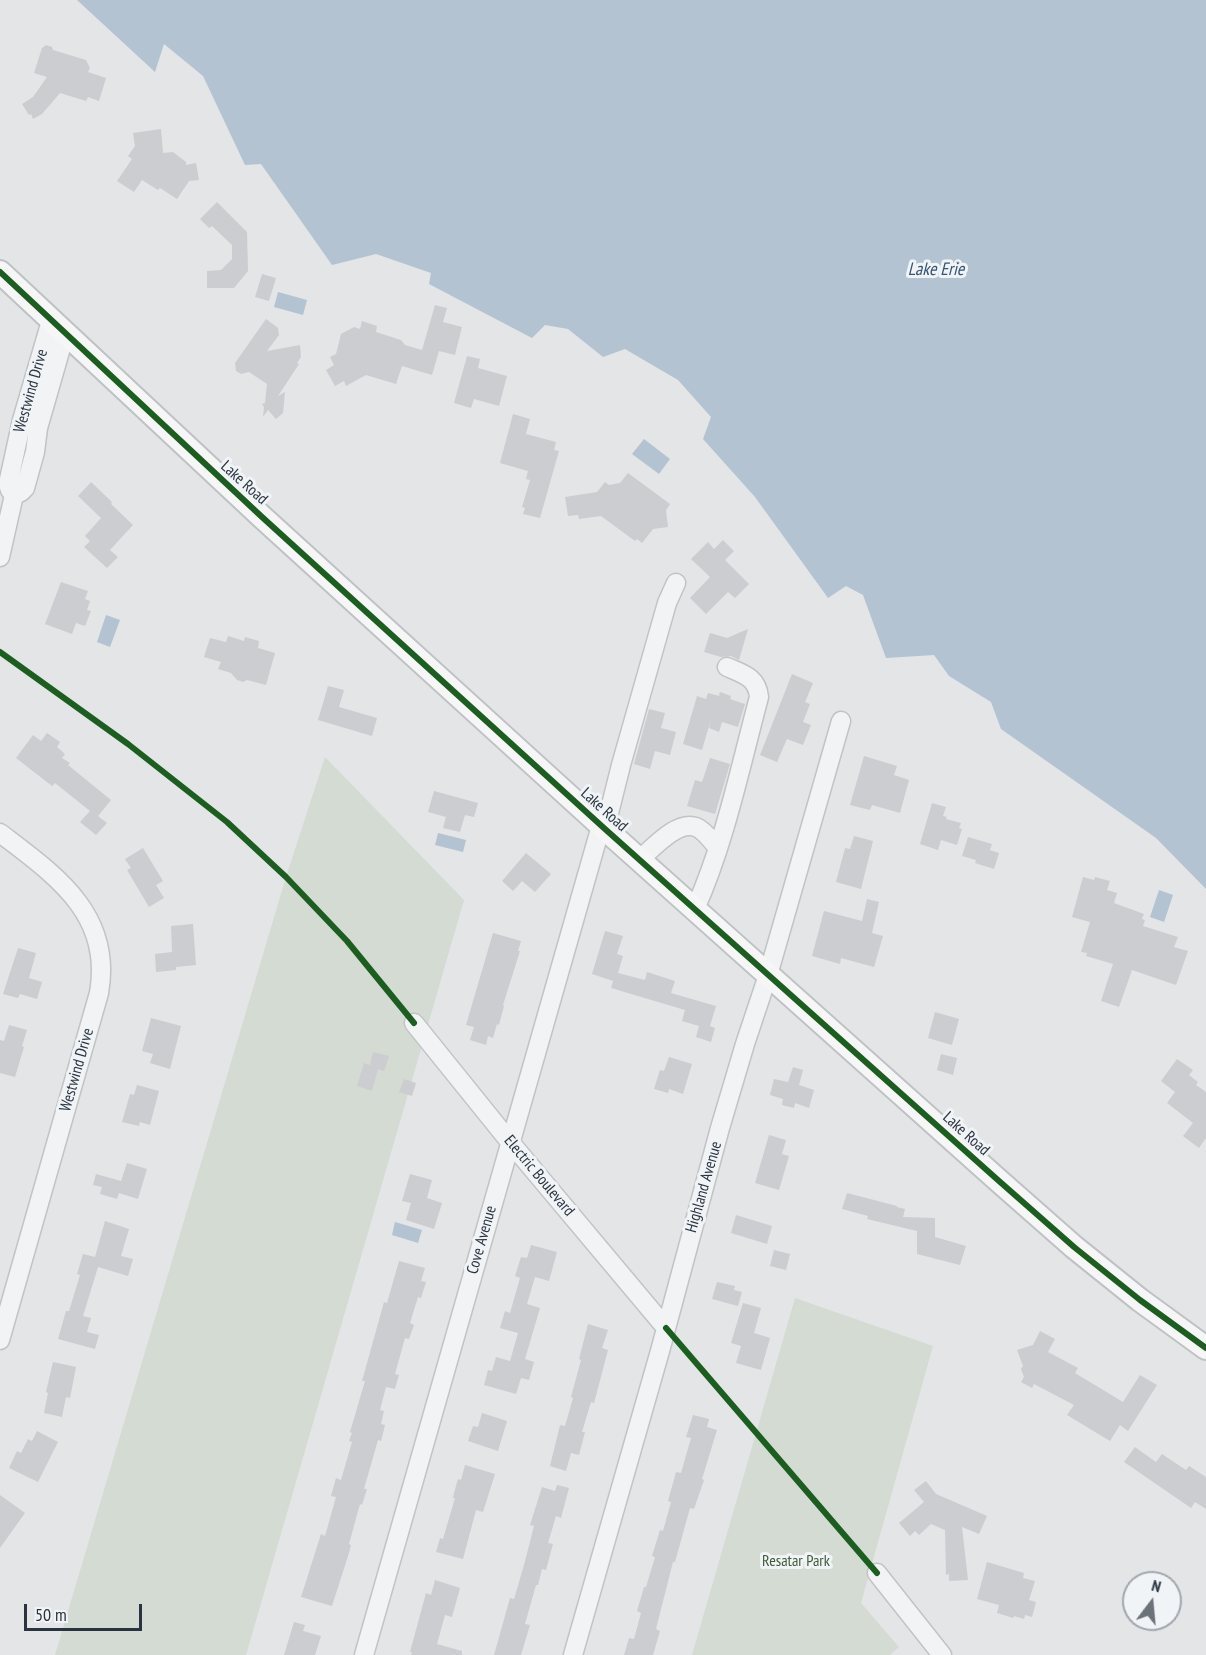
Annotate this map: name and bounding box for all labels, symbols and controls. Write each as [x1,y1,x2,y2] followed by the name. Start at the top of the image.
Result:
[908,259,964,281] water label: Lake Erie
[10,347,52,435] street label: Westwind Drive
[217,457,271,509] street label: Lake Road
[577,784,631,836] street label: Lake Road
[56,1026,98,1114] street label: Westwind Drive
[939,1108,993,1160] street label: Lake Road
[500,1132,578,1220] street label: Electric Boulevard
[682,1139,726,1235] street label: Highland Avenue
[463,1204,501,1276] street label: Cove Avenue
[762,1551,830,1571] park label: Resatar Park
[1122,1571,1182,1631] north arrow
[1149,1575,1163,1596] text: N
[27,1592,146,1630] scale bar
[35,1603,67,1626] text: 50 m

